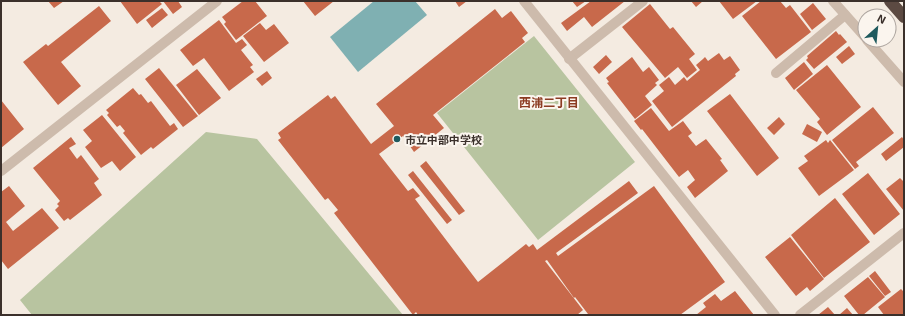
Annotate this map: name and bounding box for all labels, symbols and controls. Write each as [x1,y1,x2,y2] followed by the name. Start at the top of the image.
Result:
[857,8,897,48] north arrow
[875,11,888,26] text: N
[519,95,579,109] district label: 西浦二丁目
[405,133,482,146] place label: 市立中部中学校
[392,134,402,144] marker: 市立中部中学校

